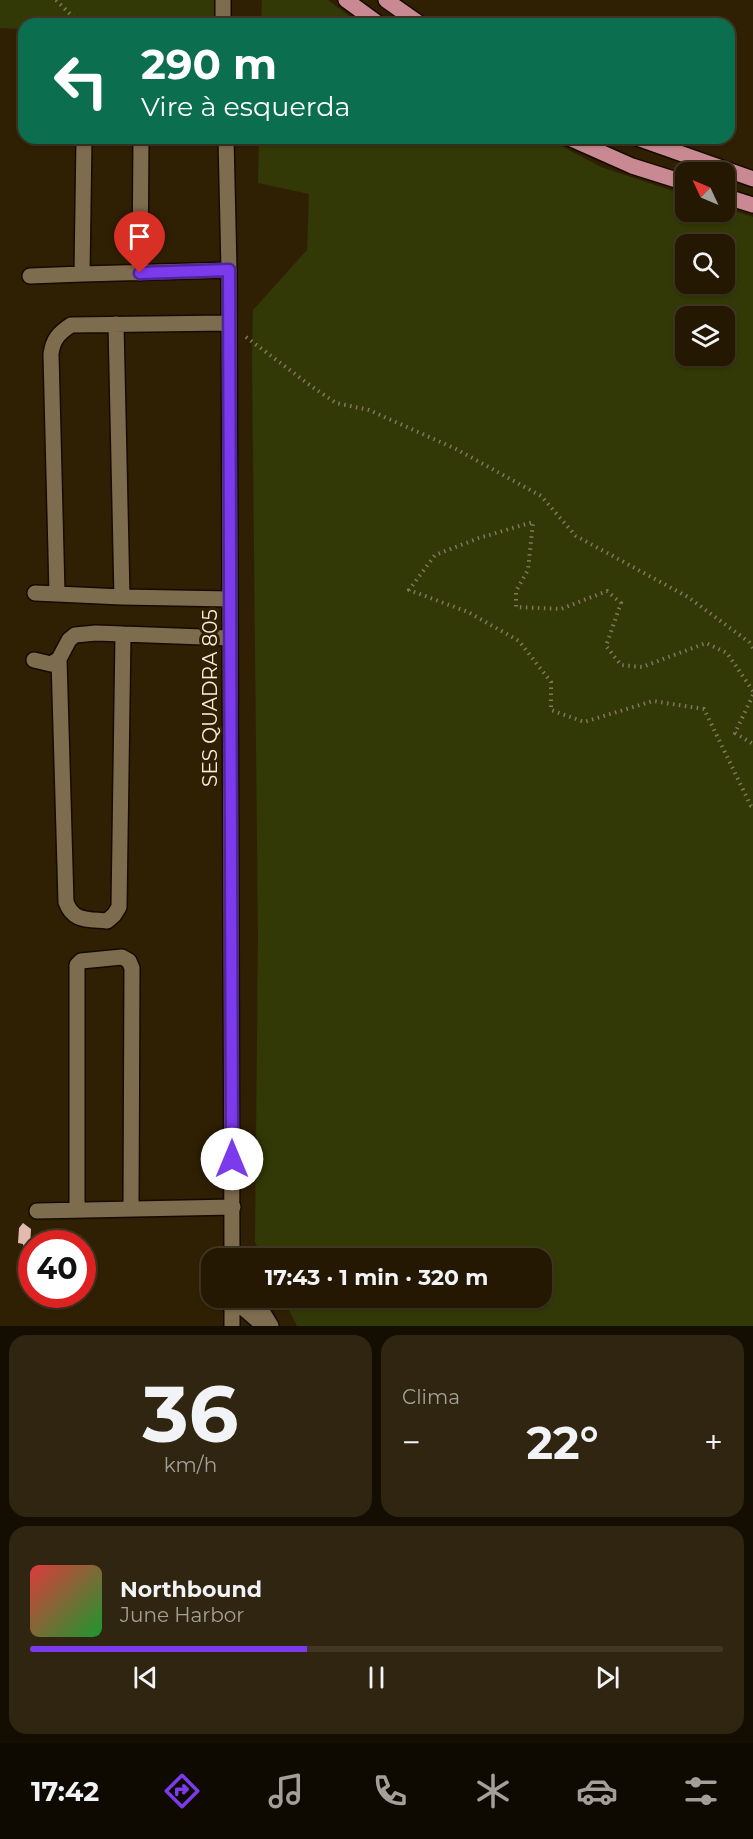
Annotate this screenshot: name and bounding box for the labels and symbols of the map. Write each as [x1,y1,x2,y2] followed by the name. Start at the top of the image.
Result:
[675,162,735,222] north arrow
[114,211,165,273] pin
[198,609,222,787] street label: SES QUADRA 805
[200,1127,264,1191] position arrow
[18,1230,96,1308] speed limit sign: 40

